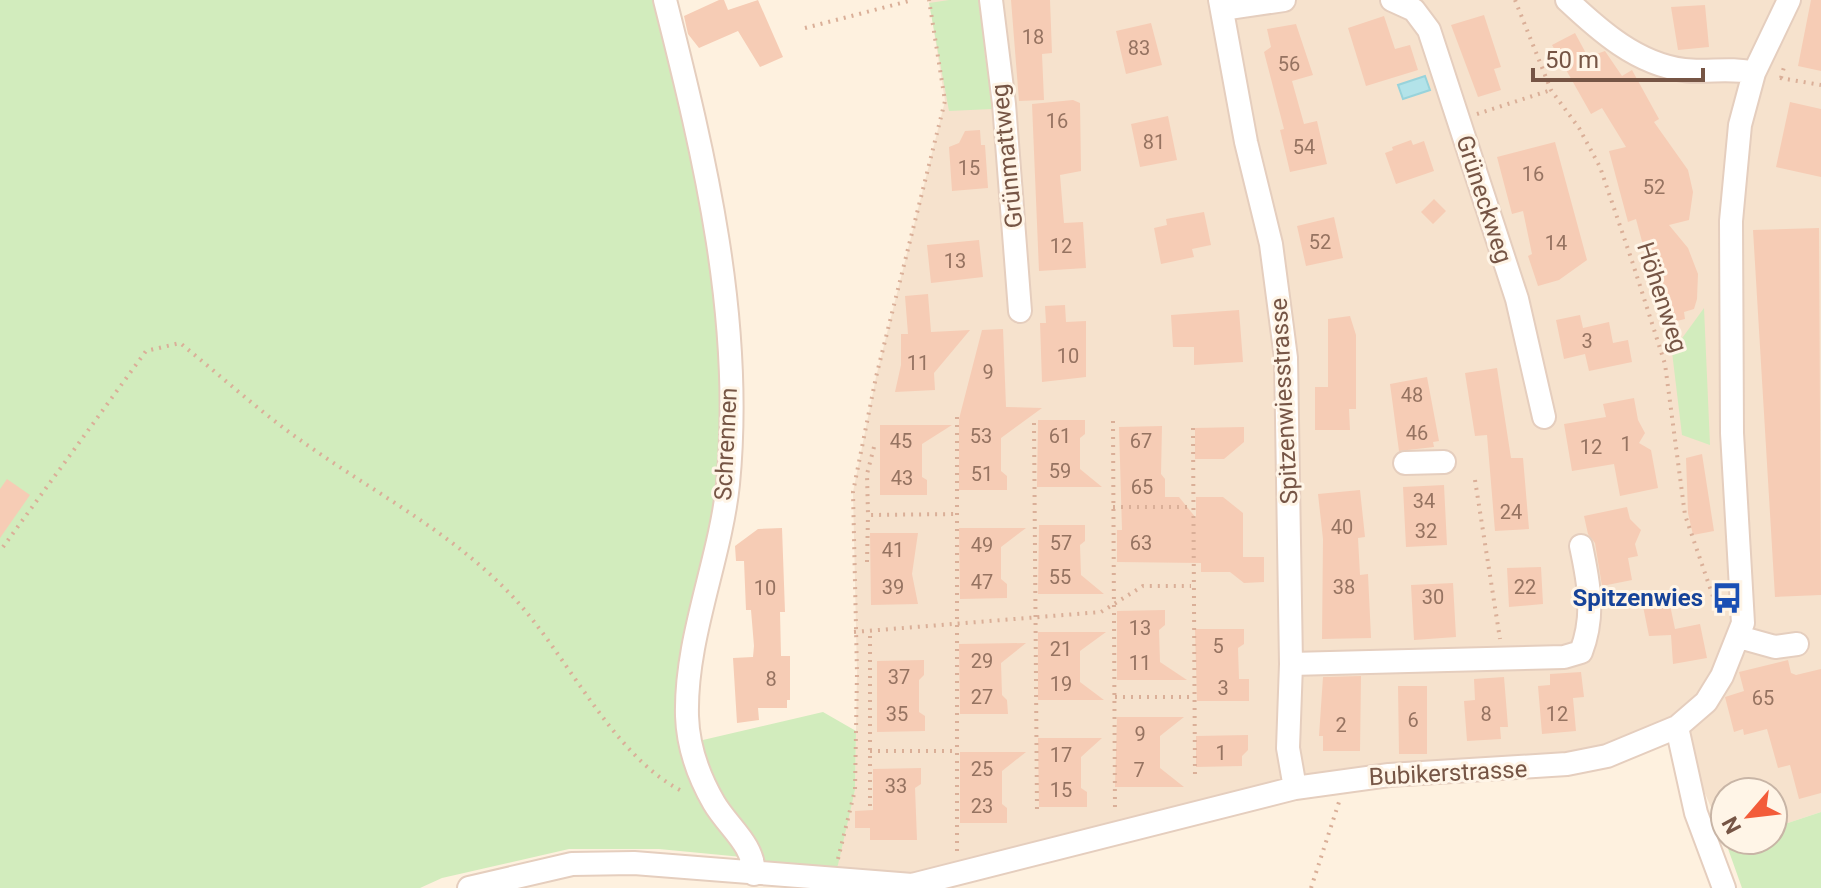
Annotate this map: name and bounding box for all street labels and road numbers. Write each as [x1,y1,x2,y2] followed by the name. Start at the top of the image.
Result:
[985,82,1029,230] street label: Grünmattweg
[1450,132,1518,266] street label: Grüneckweg
[1631,238,1693,356] street label: Höhenweg
[1265,297,1303,505] street label: Spitzenwiesstrasse
[709,387,743,501] street label: Schrennen
[1368,755,1528,791] street label: Bubikerstrasse

